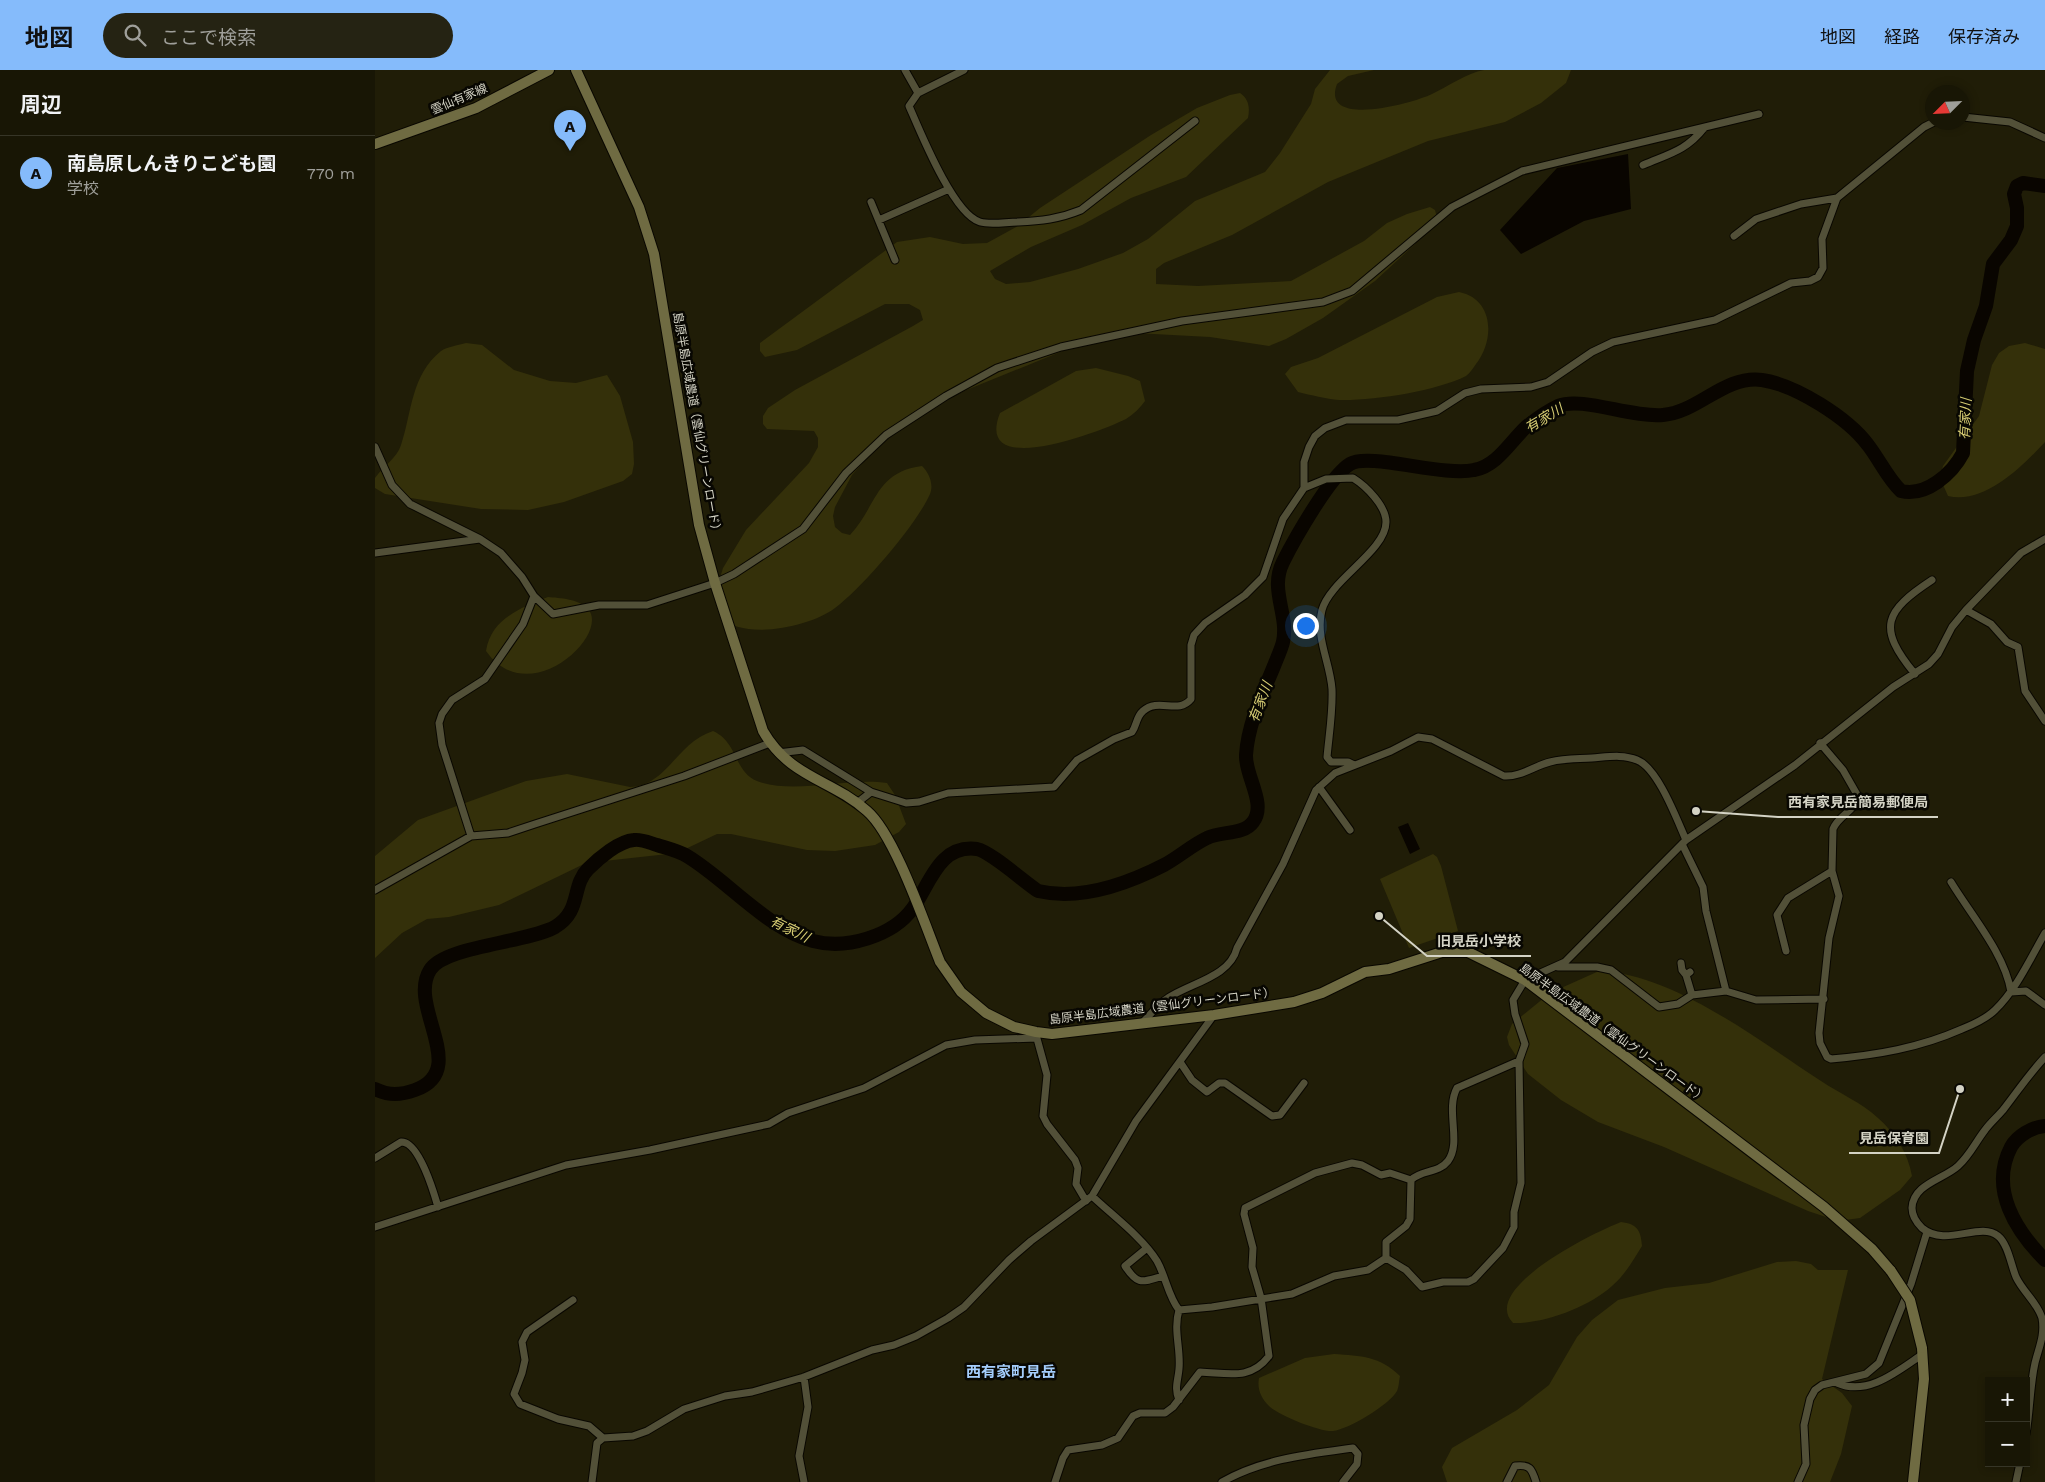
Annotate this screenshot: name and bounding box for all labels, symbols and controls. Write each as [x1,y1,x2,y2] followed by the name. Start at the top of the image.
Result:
[103,13,453,58] search box
[121,21,149,49] icon: search
[25,24,73,52] text: 地図
[161,26,256,49] text: ここで検索
[1820,26,1856,47] text: 地図
[1884,26,1920,47] text: 経路
[1948,26,2020,47] text: 保存済み
[429,81,489,117] street label: 雲仙有家線
[1925,85,1970,130] north arrow
[20,92,62,117] text: 周辺
[554,110,586,151] pin: A
[67,152,276,175] text: 南島原しんきりこども園
[31,164,41,183] text: A
[307,164,355,183] text: 770 m
[67,179,99,198] text: 学校
[670,311,724,537] street label: 島原半島広域農道（雲仙グリーンロード）
[1956,396,1974,440] water label: 有家川
[1522,399,1568,436] water label: 有家川
[1293,613,1319,639] your location
[1245,678,1276,724] water label: 有家川
[1778,788,1938,817] callout: 西有家見岳簡易郵便局
[1788,794,1928,810] text: 西有家見岳簡易郵便局
[768,913,814,946] water label: 有家川
[1427,927,1531,956] callout: 旧見岳小学校
[1437,933,1521,949] text: 旧見岳小学校
[1517,961,1709,1105] street label: 島原半島広域農道（雲仙グリーンロード）
[1048,985,1276,1027] street label: 島原半島広域農道（雲仙グリーンロード）
[1849,1124,1939,1153] callout: 見岳保育園
[1859,1130,1929,1146] text: 見岳保育園
[966,1363,1056,1381] district label: 西有家町見岳
[1985,1377,2030,1467] map controls
[1985,1377,2030,1422] button: +
[1985,1422,2030,1467] button: −

